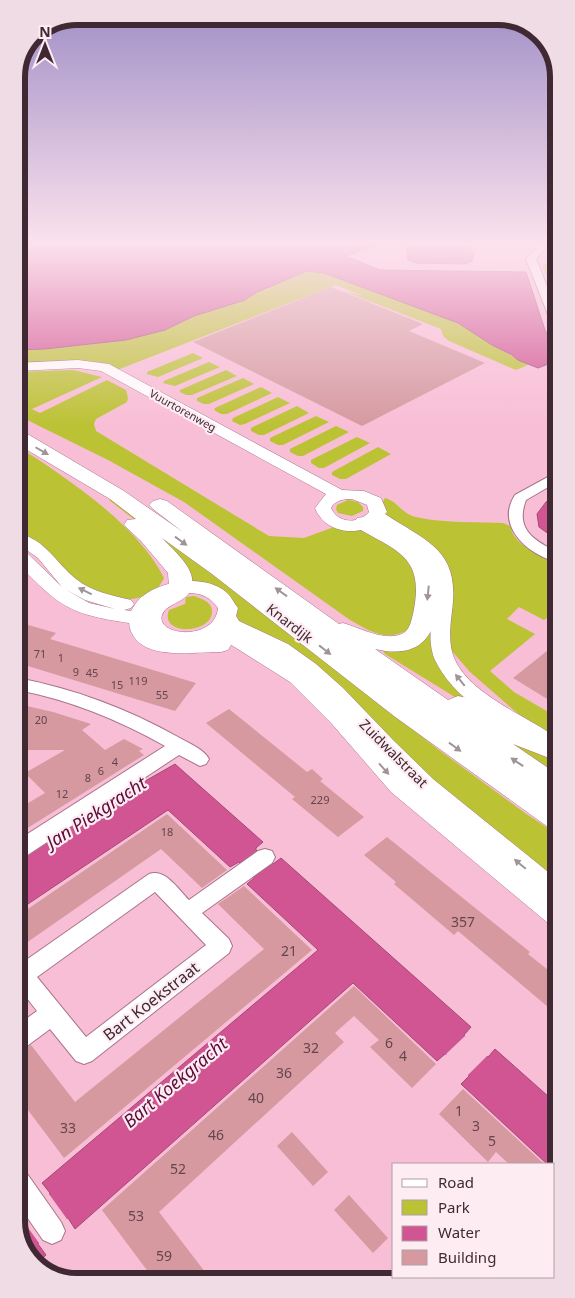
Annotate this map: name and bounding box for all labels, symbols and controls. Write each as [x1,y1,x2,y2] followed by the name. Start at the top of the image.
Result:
[20,20,70,70] north arrow
[39,22,51,41] text: N
[147,385,219,435] street label: Vuurtorenweg
[36,447,49,456] one-way arrow
[174,536,188,546] one-way arrow
[424,585,432,601] one-way arrow
[78,587,92,595] one-way arrow
[274,587,288,597] one-way arrow
[263,599,318,647] street label: Knardijk
[318,644,331,655] one-way arrow
[34,646,46,661] house number: 71
[58,650,64,665] house number: 1
[73,664,79,679] house number: 9
[86,665,98,680] house number: 45
[129,673,147,688] house number: 119
[455,674,466,687] one-way arrow
[111,677,123,692] house number: 15
[156,687,168,702] house number: 55
[35,712,47,727] house number: 20
[356,715,432,791] street label: Zuidwalstraat
[448,742,462,752] one-way arrow
[112,754,119,769] house number: 4
[510,757,524,767] one-way arrow
[378,762,390,774] one-way arrow
[98,763,104,778] house number: 6
[39,770,152,855] water label: Jan Piekgracht
[85,770,91,785] house number: 8
[56,786,68,801] house number: 12
[311,792,329,807] house number: 229
[161,824,173,839] house number: 18
[515,858,527,870] one-way arrow
[451,912,475,931] house number: 357
[281,941,297,960] house number: 21
[98,956,204,1046] street label: Bart Koekstraat
[118,1031,233,1133] water label: Bart Koekgracht
[385,1033,393,1052] house number: 6
[303,1038,319,1057] house number: 32
[399,1046,407,1065] house number: 4
[276,1063,292,1082] house number: 36
[248,1088,264,1107] house number: 40
[455,1101,463,1120] house number: 1
[472,1116,480,1135] house number: 3
[60,1118,76,1137] house number: 33
[208,1125,224,1144] house number: 46
[488,1131,496,1150] house number: 5
[170,1159,186,1178] house number: 52
[392,1163,555,1278] legend
[438,1172,474,1192] text: Road
[438,1197,470,1217] text: Park
[128,1206,144,1225] house number: 53
[438,1222,480,1242] text: Water
[156,1246,172,1265] house number: 59
[438,1247,496,1267] text: Building

